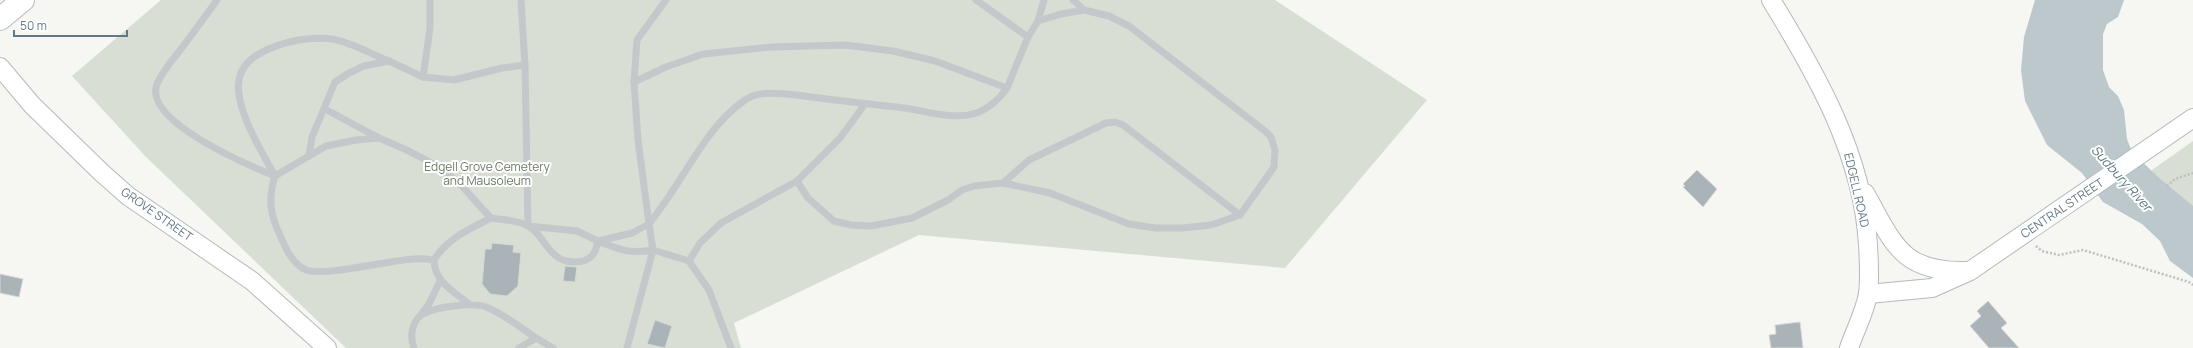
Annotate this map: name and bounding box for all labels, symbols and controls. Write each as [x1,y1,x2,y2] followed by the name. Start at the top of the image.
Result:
[14,12,127,38] scale bar
[20,17,47,34] text: 50 m
[2088,141,2158,216] water label: Sudbury River
[1840,151,1874,229] street label: EDGELL ROAD
[424,158,550,189] park label: Edgell Grove Cemetery and Mausoleum
[2017,173,2108,242] street label: CENTRAL STREET
[118,183,197,245] street label: GROVE STREET

